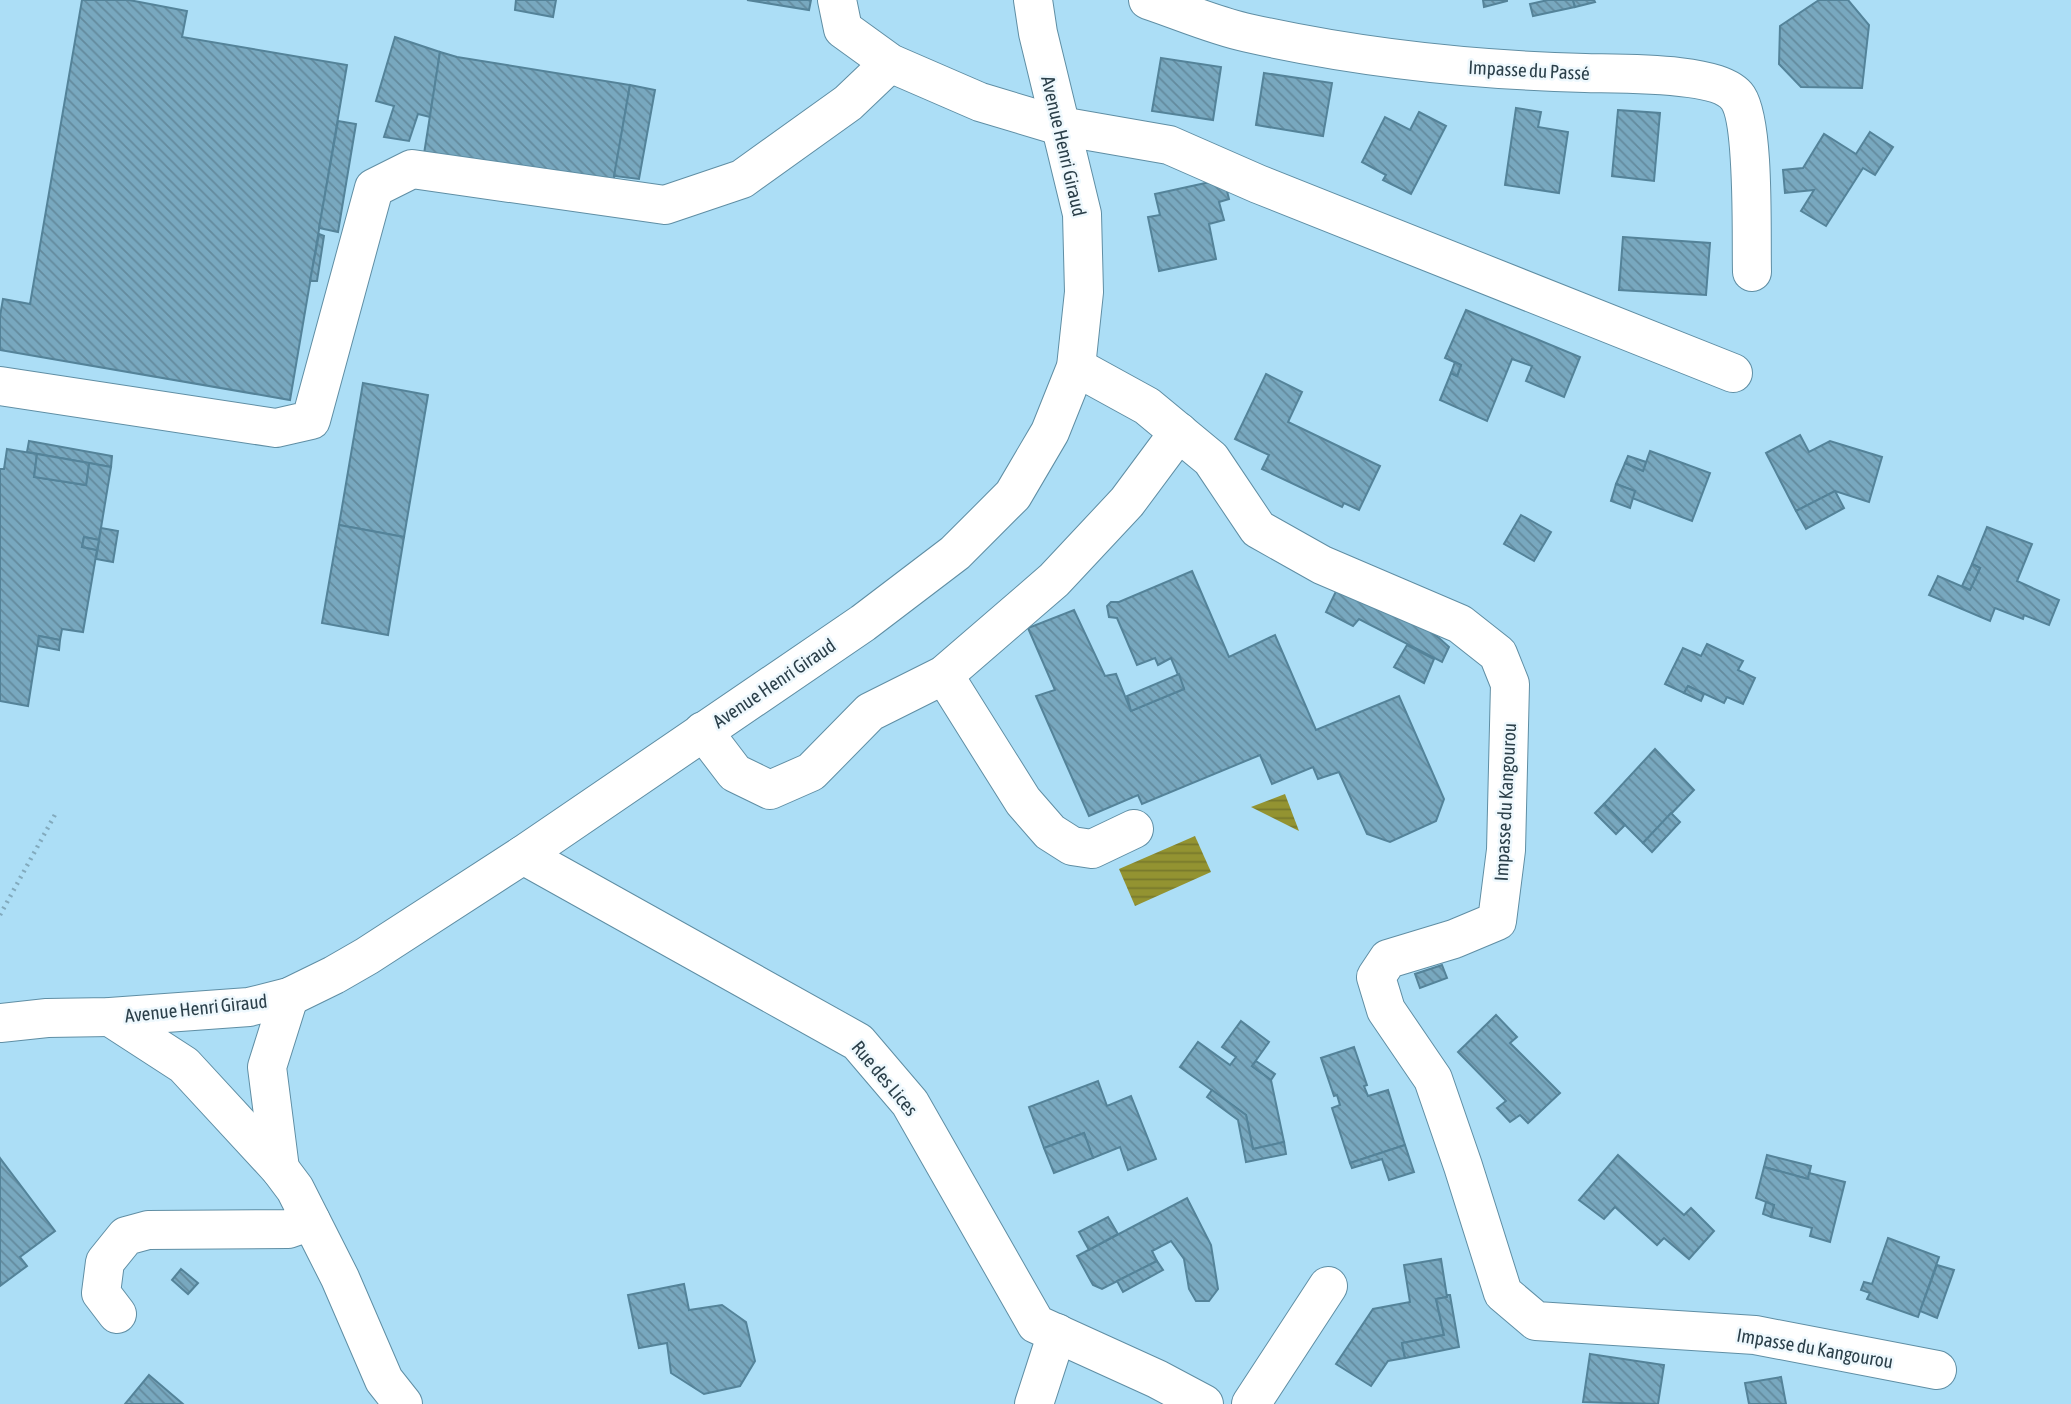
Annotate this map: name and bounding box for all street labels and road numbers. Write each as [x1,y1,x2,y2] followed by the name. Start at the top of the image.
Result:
[1468,56,1590,84] street label: Impasse du Passé
[1037,74,1091,218] street label: Avenue Henri Giraud
[708,634,840,732] street label: Avenue Henri Giraud
[1490,722,1520,882] street label: Impasse du Kangourou
[124,990,268,1026] street label: Avenue Henri Giraud
[847,1036,923,1120] street label: Rue des Lices
[1735,1323,1895,1373] street label: Impasse du Kangourou

